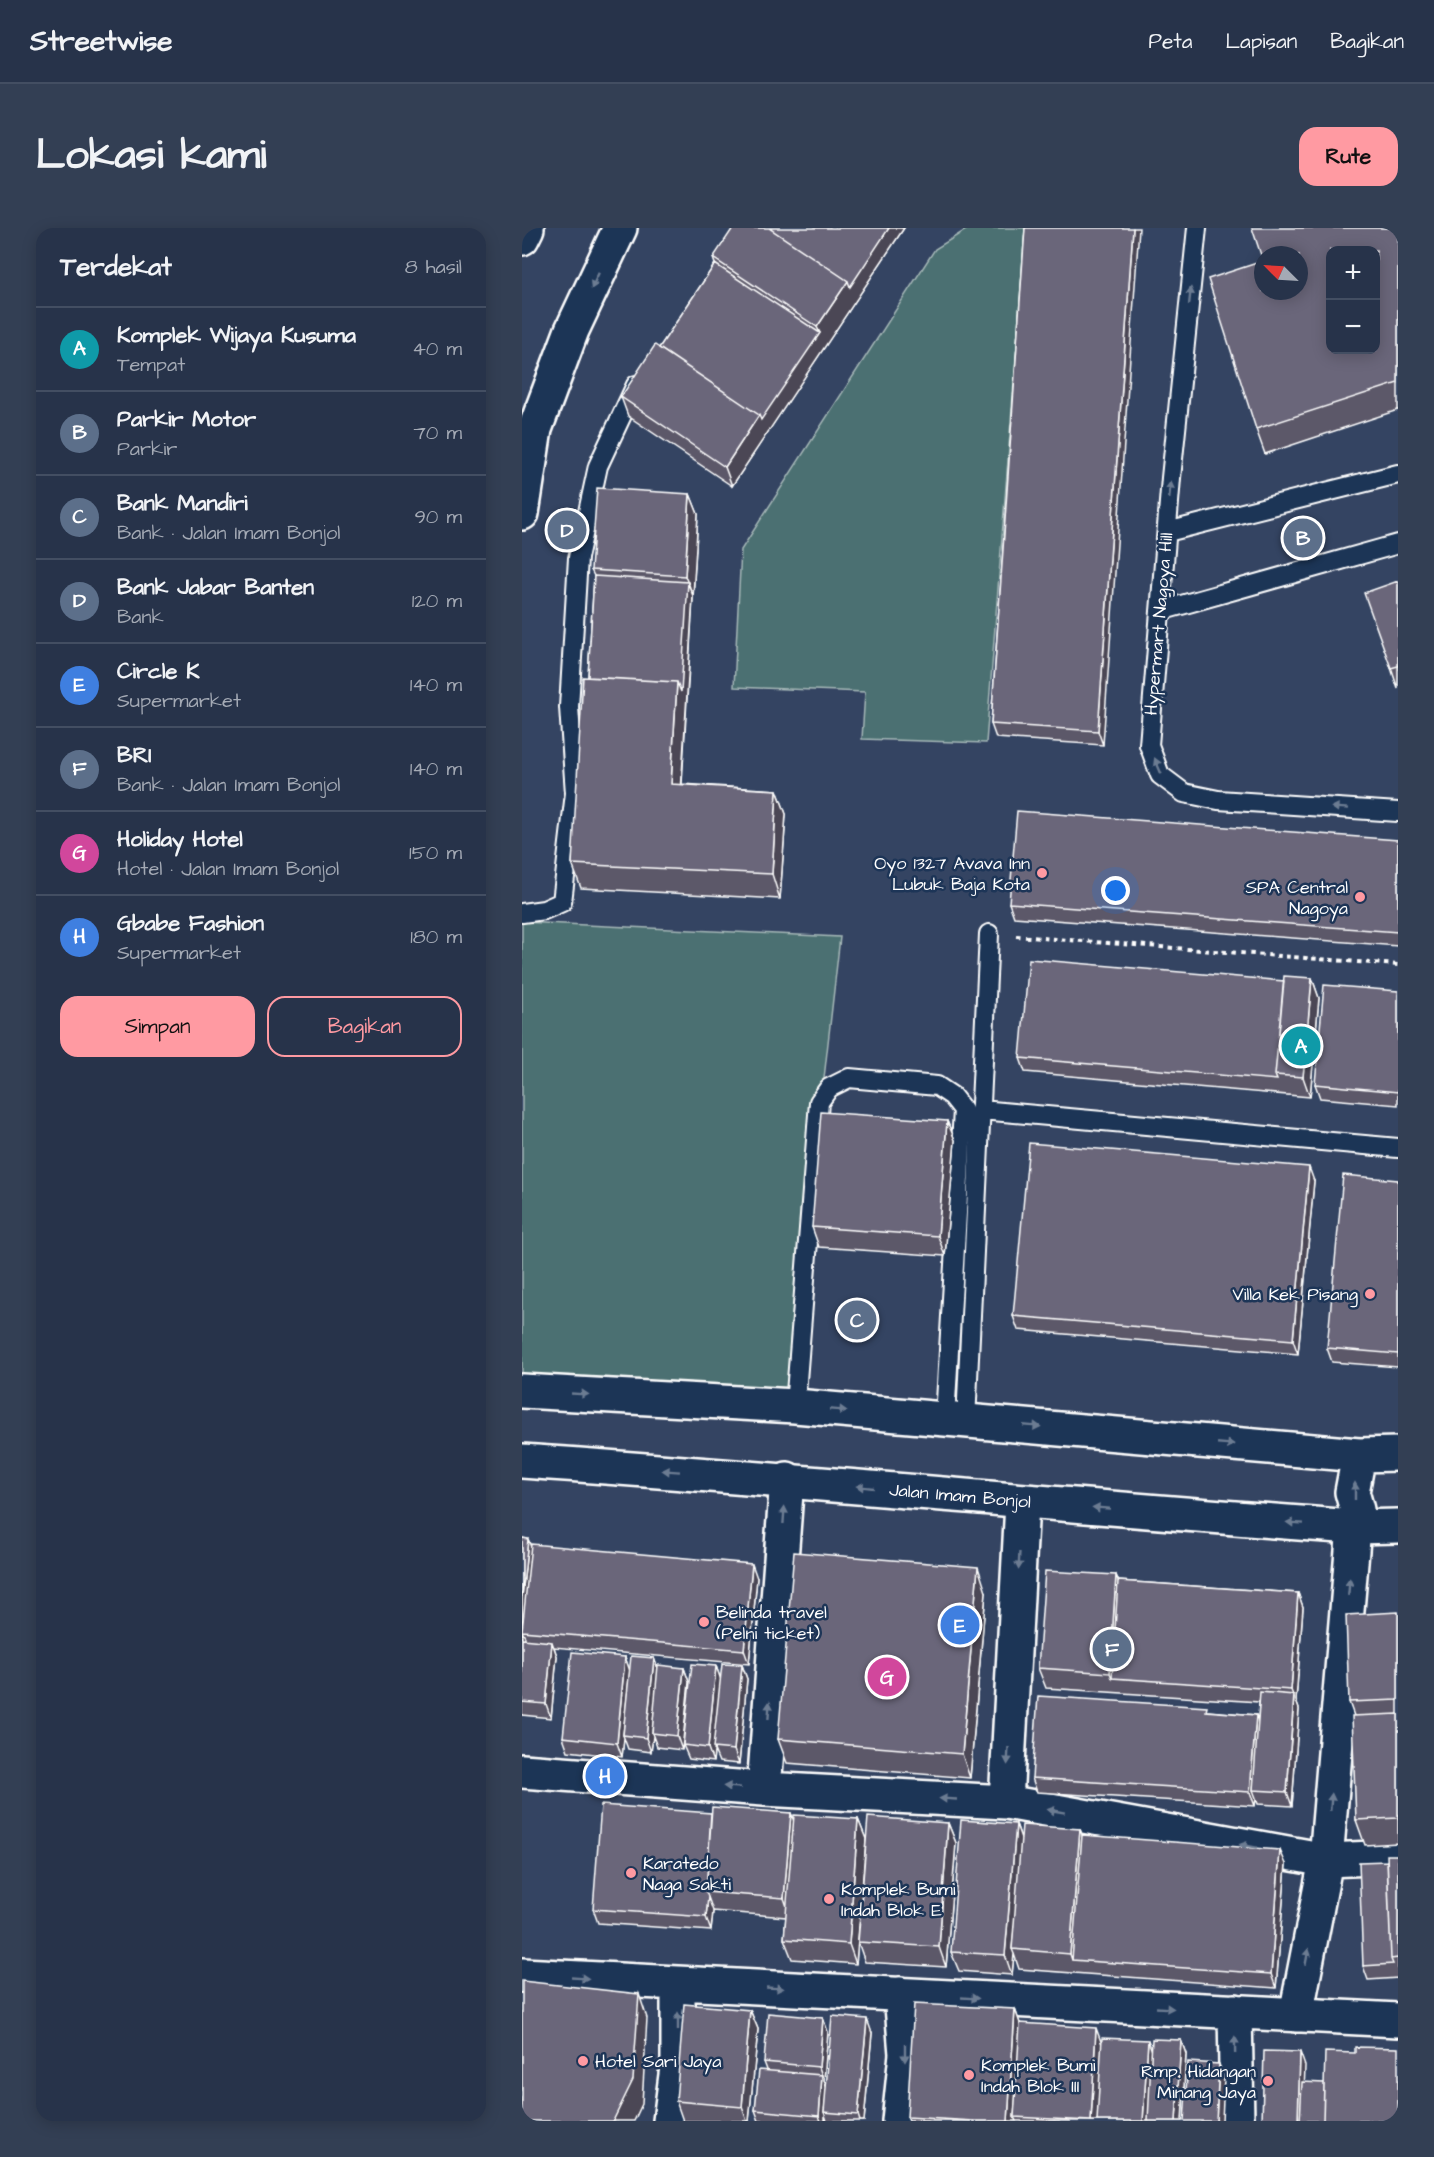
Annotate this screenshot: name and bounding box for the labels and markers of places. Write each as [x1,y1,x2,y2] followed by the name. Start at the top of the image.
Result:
[548,508,586,552] pin: D
[1284,516,1322,560] pin: B
[874,851,1030,897] place label: Oyo 1327 Avava Inn Lubuk Baja Kota
[1035,866,1049,880] marker: Oyo 1327 Avava Inn Lubuk Baja Kota
[1246,875,1348,922] place label: SPA Central Nagoya
[1353,890,1367,904] marker: SPA Central Nagoya
[1282,1024,1320,1068] pin: A
[1232,1282,1358,1308] place label: Villa Kek Pisang
[1363,1287,1377,1301] marker: Villa Kek Pisang
[838,1298,876,1342] pin: C
[716,1600,827,1646] place label: Belinda travel (Pelni ticket)
[940,1602,980,1648] pin: E
[697,1615,711,1629] marker: Belinda travel (Pelni ticket)
[1092,1626,1132,1672] pin: F
[868,1654,907,1700] pin: G
[586,1754,625,1798] pin: H
[643,1851,731,1898] place label: Karatedo Naga Sakti
[624,1866,638,1880] marker: Karatedo Naga Sakti
[841,1877,956,1923] place label: Komplek Bumi Indah Blok E
[822,1892,836,1906] marker: Komplek Bumi Indah Blok E
[595,2049,721,2075] place label: Hotel Sari Jaya
[981,2053,1096,2099] place label: Komplek Bumi Indah Blok III
[576,2054,590,2068] marker: Hotel Sari Jaya
[1141,2059,1256,2106] place label: Rmp. Hidangan Minang Jaya
[962,2068,976,2082] marker: Komplek Bumi Indah Blok III
[1261,2074,1275,2088] marker: Rmp. Hidangan Minang Jaya

